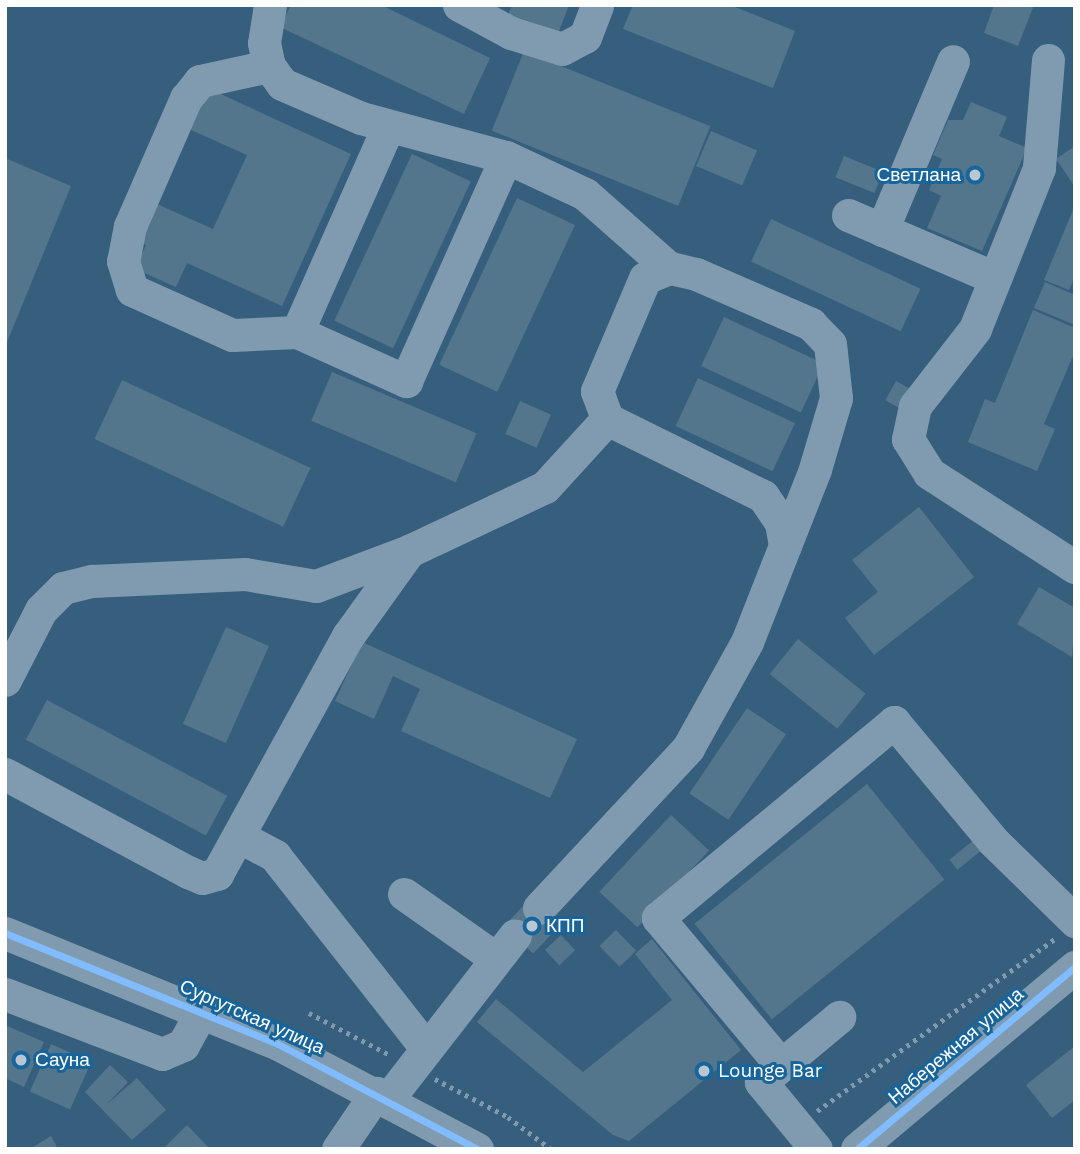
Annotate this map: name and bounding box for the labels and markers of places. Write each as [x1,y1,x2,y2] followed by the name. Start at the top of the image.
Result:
[876,164,961,186] place label: Светлана
[967,167,983,183] marker: Светлана
[546,915,584,937] place label: КПП
[524,918,540,934] marker: КПП
[35,1049,90,1071] place label: Сауна
[13,1052,29,1068] marker: Сауна
[718,1060,822,1082] place label: Lounge Bar
[696,1063,712,1079] marker: Lounge Bar

